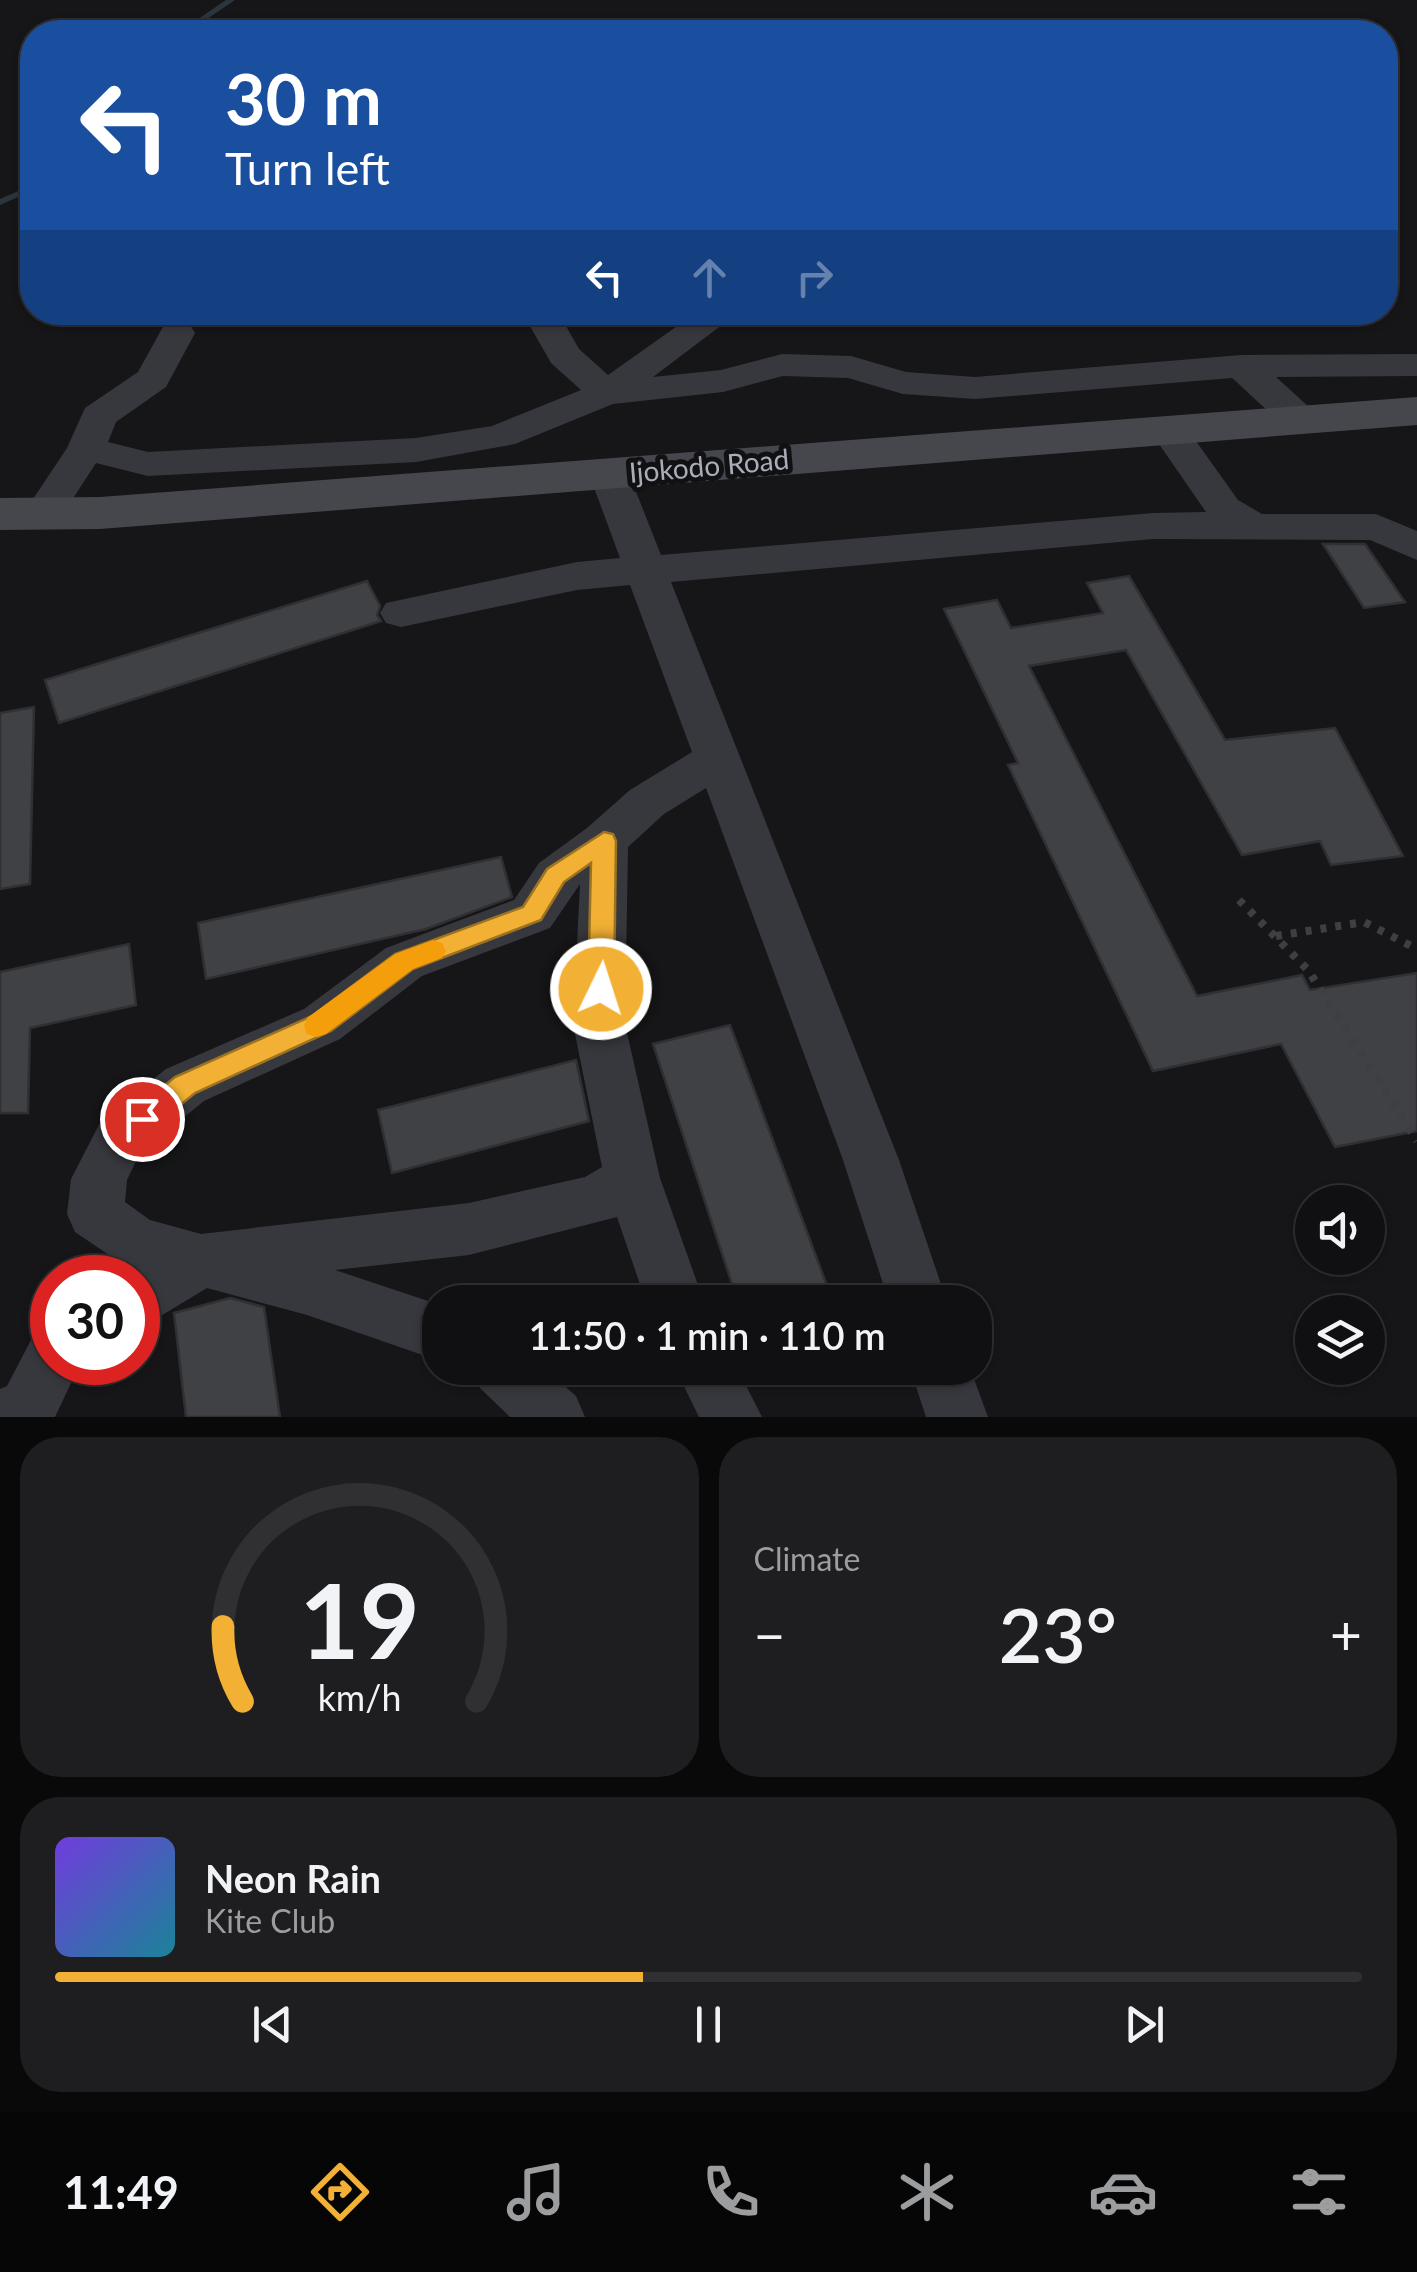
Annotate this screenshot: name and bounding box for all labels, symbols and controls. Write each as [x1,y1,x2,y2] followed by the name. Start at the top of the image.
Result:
[225,56,382,140] text: 30 m
[60,60,190,190] icon: left
[225,141,390,195] text: Turn left
[577,250,632,305] icon: left
[682,250,737,305] icon: ahead
[787,250,842,305] icon: right
[628,441,790,489] street label: Ijokodo Road
[549,937,653,1041] position arrow
[100,1077,185,1162] pin
[115,1092,170,1147] icon: arrive
[1295,1185,1385,1385] map controls
[1295,1185,1385,1275] button: sound
[30,1255,160,1385] speed limit sign: 30
[1295,1295,1385,1385] button: layers
[529,1312,885,1358] text: 11:50 · 1 min · 110 m
[754,1539,860,1578] text: Climate
[299,1556,420,1681] text: 19
[999,1589,1117,1679] text: 23°
[754,1601,785,1667] text: −
[1330,1601,1362,1667] text: +
[317,1676,401,1719] text: km/h
[205,1855,381,1901] text: Neon Rain
[205,1901,335,1940] text: Kite Club
[245,1997,300,2052] icon: previous
[681,1997,736,2052] icon: pause
[1117,1997,1172,2052] icon: next
[305,2157,375,2227] icon: directions
[501,2157,571,2227] icon: music
[696,2157,766,2227] icon: phone
[892,2157,962,2227] icon: climate
[1088,2157,1158,2227] icon: car
[1284,2157,1354,2227] icon: filters
[63,2165,179,2219] text: 11:49

